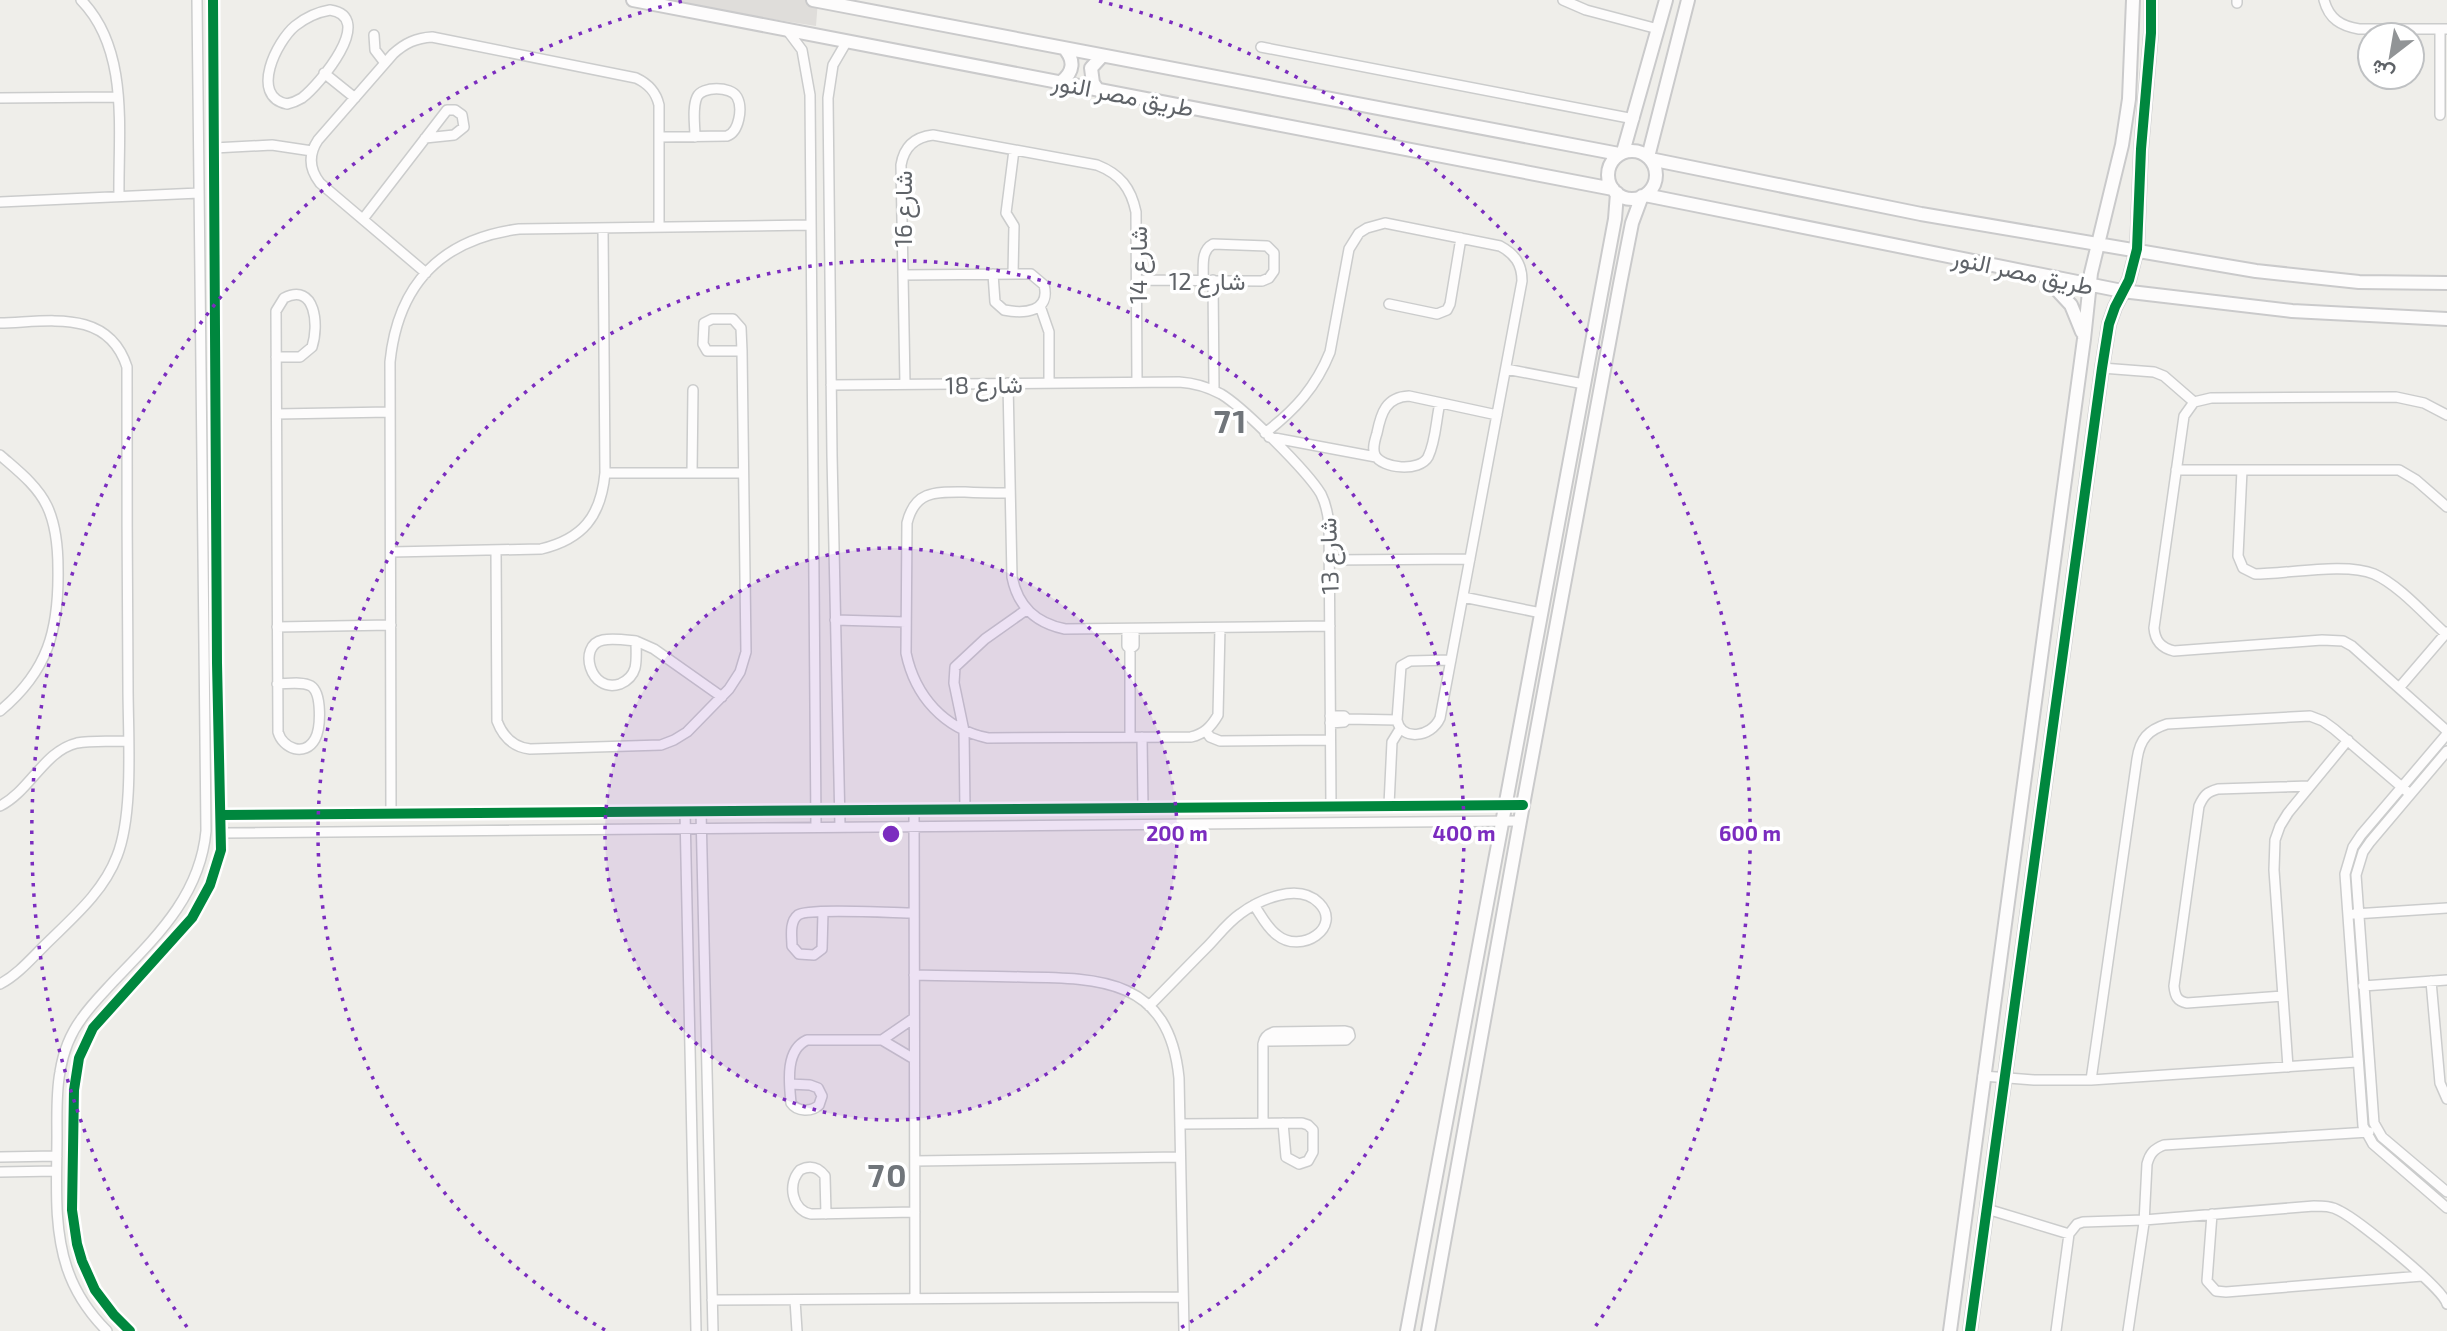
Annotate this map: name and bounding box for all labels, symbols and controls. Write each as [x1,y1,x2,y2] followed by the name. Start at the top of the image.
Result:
[2356,21,2426,91] north arrow
[2366,54,2398,87] text: ش
[1048,66,1196,124] street label: طريق مصر النور
[888,171,920,247] street label: شارع 16
[1123,226,1155,304] street label: شارع 14
[1948,242,2096,302] street label: طريق مصر النور
[1169,266,1245,298] street label: شارع 12
[945,369,1023,402] street label: شارع 18
[1214,401,1248,439] district label: 71
[1312,517,1347,595] street label: شارع 13
[1146,820,1208,845] text: 200 m
[1433,820,1495,845] text: 400 m
[1719,820,1781,845] text: 600 m
[879,822,903,846] centre of rings
[867,1155,909,1193] district label: 70

